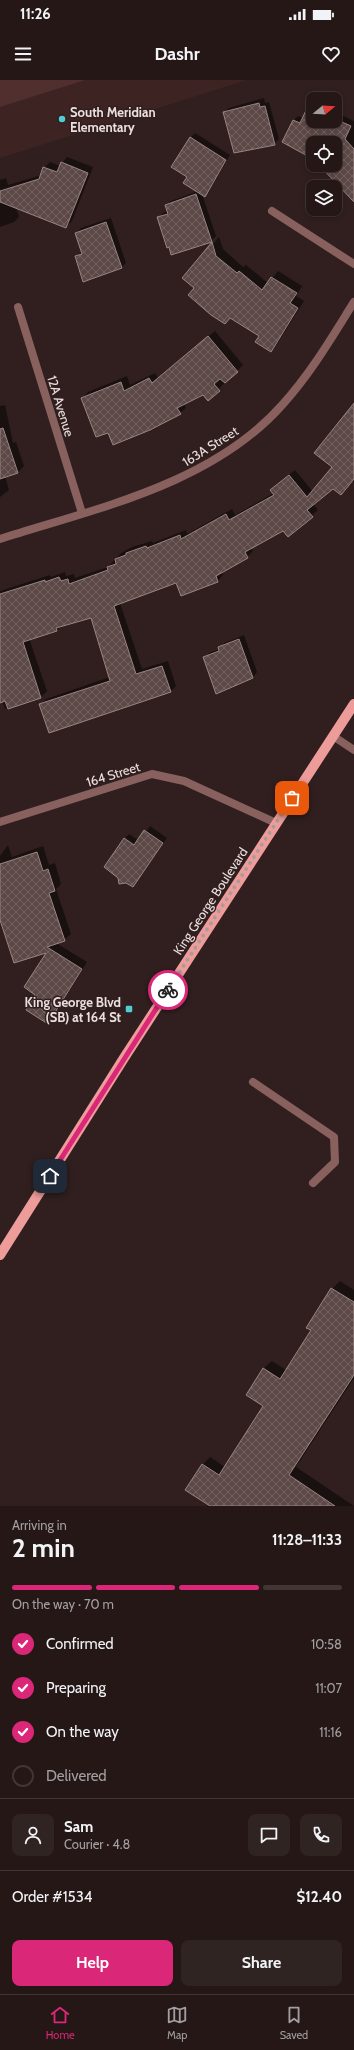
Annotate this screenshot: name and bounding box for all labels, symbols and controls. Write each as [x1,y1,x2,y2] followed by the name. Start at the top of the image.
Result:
[20,5,51,23] text: 11:26
[12,43,34,65] icon: menu
[154,43,200,65] text: Dashr
[320,43,342,65] icon: heart
[306,92,342,128] north arrow
[306,92,342,216] map controls
[70,104,156,135] place label: South Meridian Elementary
[57,114,67,124] marker: South Meridian Elementary
[306,136,342,172] button: locate
[306,180,342,216] button: layers
[44,373,78,439] street label: 12A Avenue
[179,422,241,469] street label: 163A Street
[84,758,142,790] street label: 164 Street
[275,781,309,815] pin
[281,787,303,809] icon: bag
[169,844,251,958] street label: King George Boulevard
[148,970,188,1010] courier
[157,979,179,1001] icon: bike
[25,994,122,1025] place label: King George Blvd (SB) at 164 St
[124,1004,134,1014] marker: King George Blvd (SB) at 164 St
[33,1159,67,1193] pin
[39,1165,61,1187] icon: home
[12,1517,67,1533] text: Arriving in
[272,1531,342,1549] text: 11:28–11:33
[12,1532,75,1564] text: 2 min
[12,1596,114,1612] text: On the way · 70 m
[12,1633,34,1655] icon: check
[46,1635,114,1653] text: Confirmed
[311,1636,342,1652] text: 10:58
[12,1677,34,1699] icon: check
[46,1679,106,1697] text: Preparing
[315,1680,342,1696] text: 11:07
[12,1721,34,1743] icon: check
[46,1723,119,1741] text: On the way
[319,1724,342,1740] text: 11:16
[46,1767,107,1785] text: Delivered
[12,1814,54,1856] button: person
[248,1814,290,1856] button: chat
[300,1814,342,1856] button: phone
[64,1818,93,1836] text: Sam
[64,1836,130,1852] text: Courier · 4.8
[12,1888,92,1906] text: Order #1534
[297,1888,342,1906] text: $12.40
[12,1940,173,1986] button: Help
[181,1940,342,1986] button: Share
[46,2004,75,2042] tab: Home
[166,2004,188,2042] tab: Map
[280,2004,308,2042] tab: Saved

